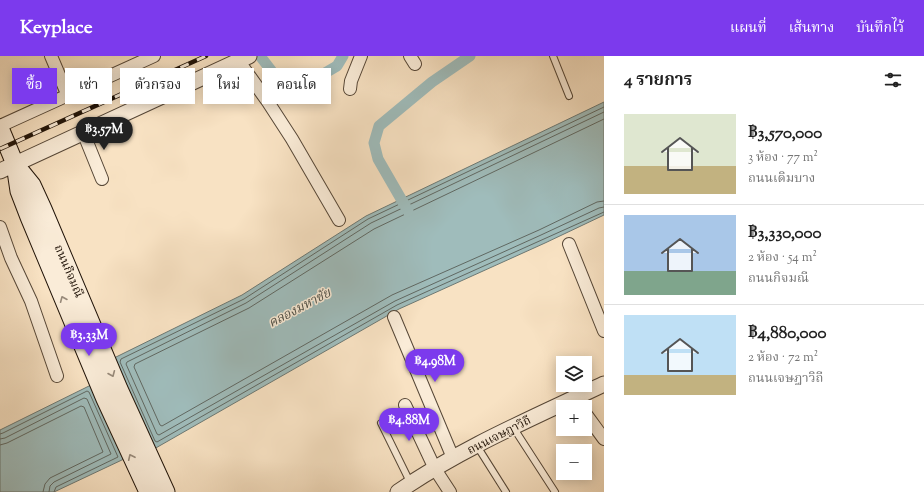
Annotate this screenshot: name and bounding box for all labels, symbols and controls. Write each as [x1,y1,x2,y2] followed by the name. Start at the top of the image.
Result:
[20,15,93,42] text: Keyplace
[730,19,767,39] text: แผนที่
[789,19,834,39] text: เส้นทาง
[856,19,904,39] text: บันทึกไว้
[12,68,57,104] chip: ซื้อ
[65,68,112,104] chip: เช่า
[120,68,195,104] chip: ตัวกรอง
[203,68,254,104] chip: ใหม่
[262,68,331,104] chip: คอนโด
[624,69,692,93] text: 4 รายการ
[882,69,904,91] icon: filters
[71,117,137,151] pin: ฿3.57M
[85,121,123,139] text: ฿3.57M
[748,122,822,146] text: ฿3,570,000
[656,130,704,178] icon: home
[748,149,818,167] text: 3 ห้อง · 77 m²
[748,170,815,188] text: ถนนเดิมบาง
[748,222,821,246] text: ฿3,330,000
[656,231,704,279] icon: home
[49,242,87,301] street label: ถนนกิจมณี
[748,249,817,267] text: 2 ห้อง · 54 m²
[748,270,809,288] text: ถนนกิจมณี
[266,284,335,333] water label: คลองมหาชัย
[60,295,68,303] one-way arrow
[748,322,827,346] text: ฿4,880,000
[56,323,122,357] pin: ฿3.33M
[70,327,108,345] text: ฿3.33M
[656,331,704,379] icon: home
[402,349,468,383] pin: ฿4.98M
[748,349,818,367] text: 2 ห้อง · 72 m²
[414,353,456,371] text: ฿4.98M
[556,356,592,480] map controls
[556,356,592,392] button: layers
[108,370,116,377] one-way arrow
[748,370,823,388] text: ถนนเจษฎาวิถี
[556,400,592,436] button: +
[376,408,442,442] pin: ฿4.88M
[388,412,430,430] text: ฿4.88M
[464,412,535,460] street label: ถนนเจษฎาวิถี
[556,444,592,480] button: −
[128,453,136,461] one-way arrow

